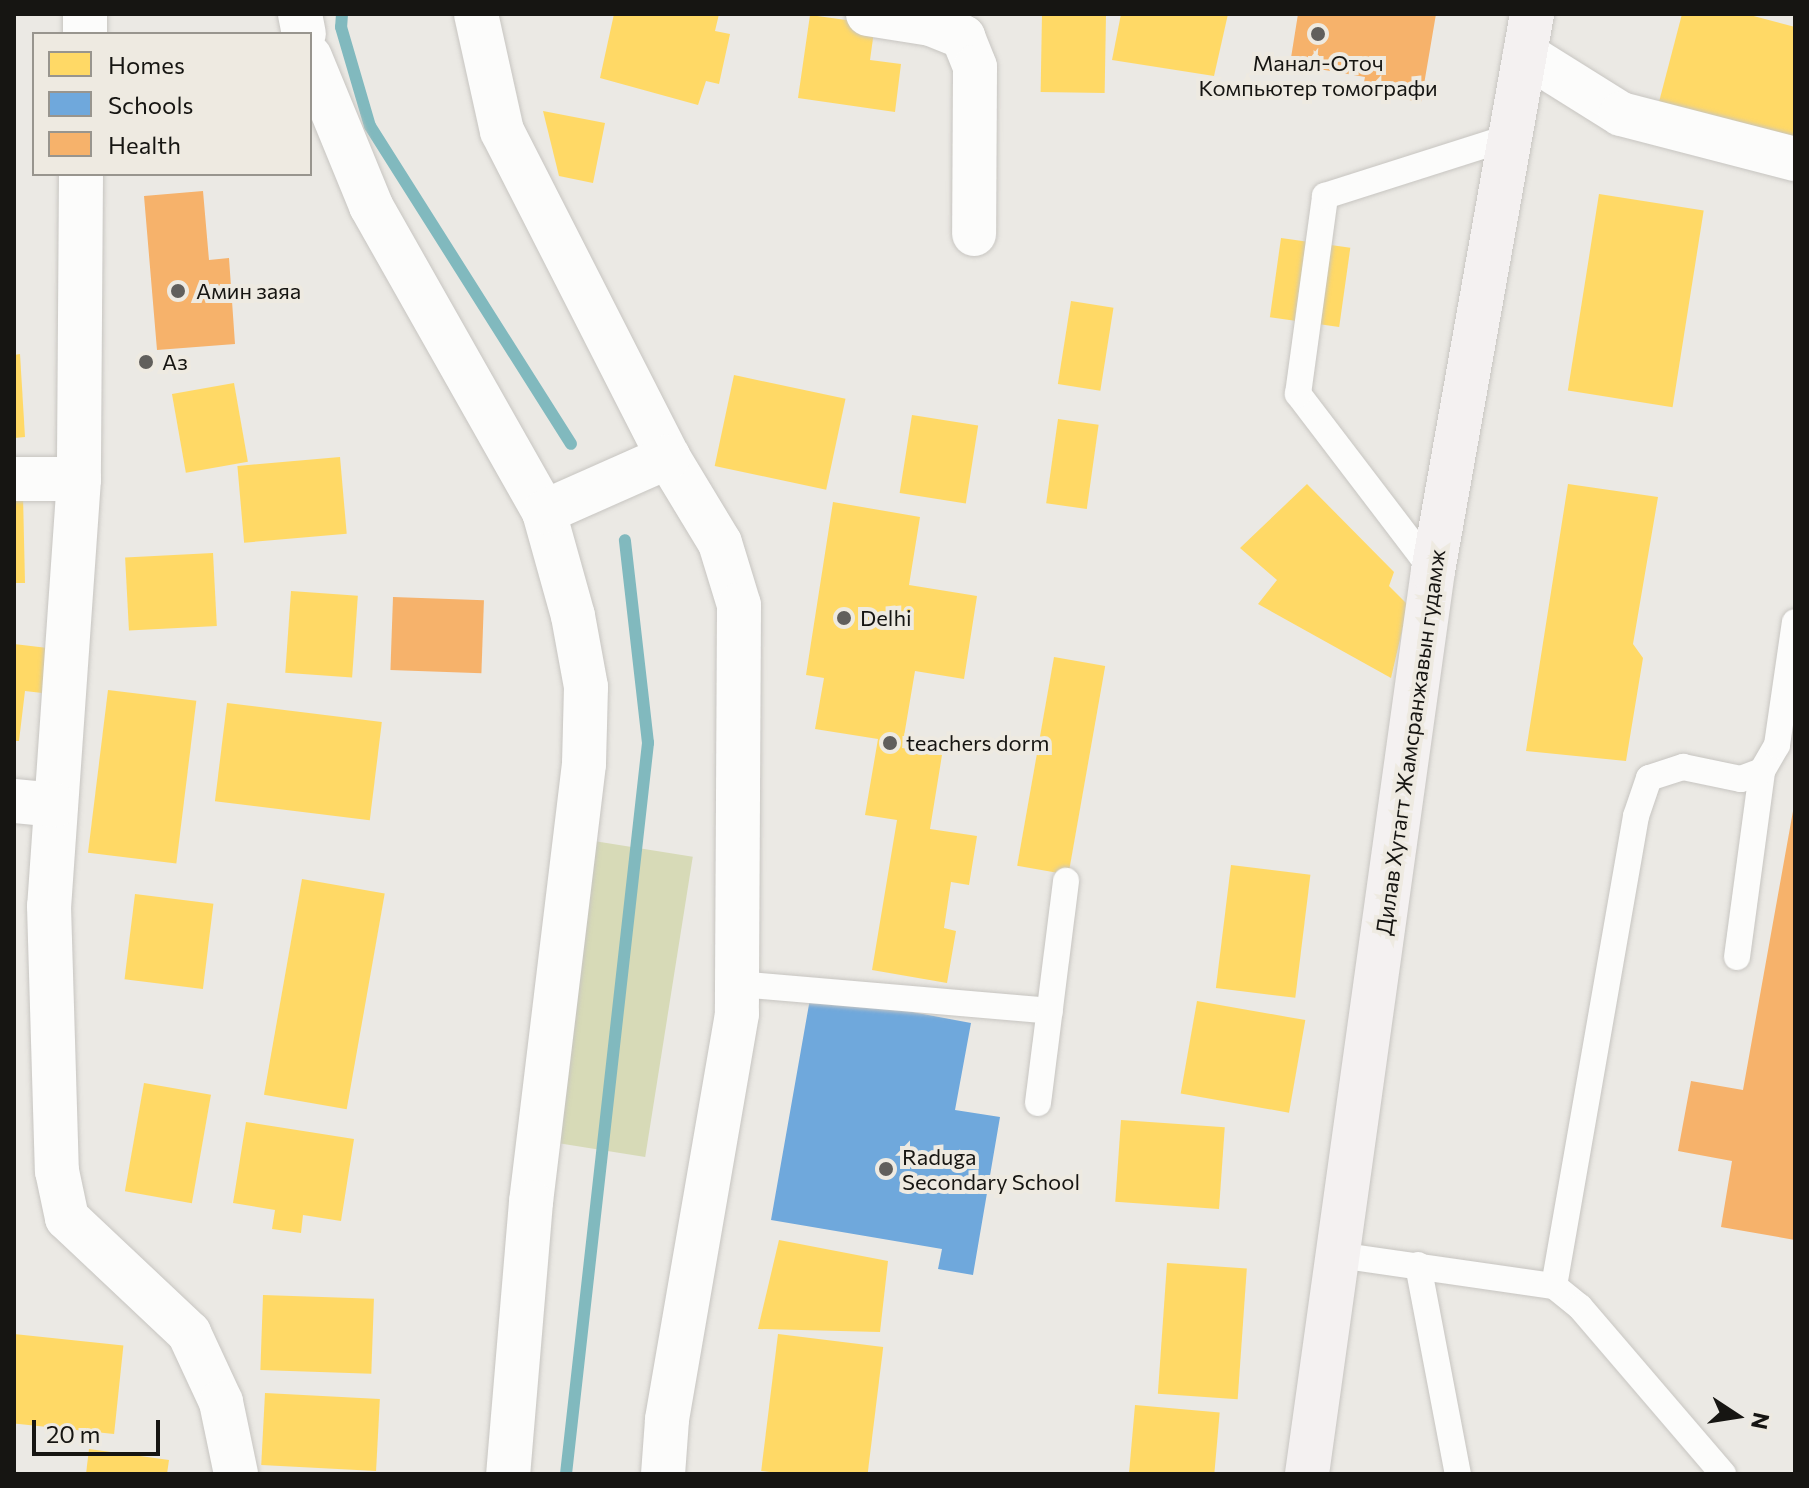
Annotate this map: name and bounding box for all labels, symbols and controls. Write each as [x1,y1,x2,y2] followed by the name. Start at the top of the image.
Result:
[1307,23,1329,45] marker: Манал-Оточ Компьютер томографи
[32,32,312,176] legend
[1198,49,1438,100] place label: Манал-Оточ Компьютер томографи
[108,50,185,79] text: Homes
[108,90,193,119] text: Schools
[108,130,181,159] text: Health
[196,278,301,304] place label: Амин заяа
[167,280,189,302] marker: Амин заяа
[162,349,188,375] place label: Аз
[137,353,155,371] marker: Аз
[1370,547,1450,937] street label: Дилав Хутагт Жамсранжавын гудамж
[860,605,912,631] place label: Delhi
[835,609,853,627] marker: Delhi
[906,730,1050,756] place label: teachers dorm
[881,734,899,752] marker: teachers dorm
[902,1143,1080,1194] place label: Raduga Secondary School
[877,1160,895,1178] marker: Raduga Secondary School
[1697,1376,1777,1456] north arrow
[36,1404,164,1454] scale bar
[1746,1410,1776,1432] text: N
[46,1419,100,1448] text: 20 m

